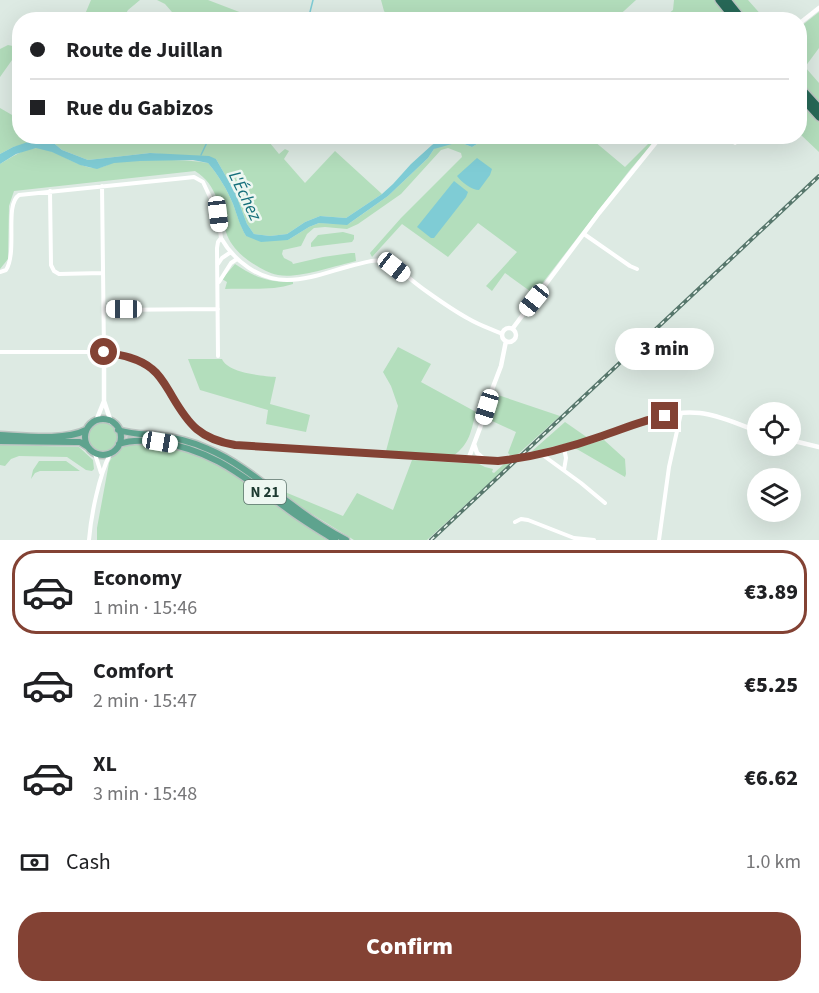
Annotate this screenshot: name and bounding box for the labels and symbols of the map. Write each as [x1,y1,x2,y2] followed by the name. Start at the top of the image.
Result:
[222,167,268,226] water label: L'Échez
[207,195,229,233] car
[374,249,414,285] car
[516,280,552,320] car
[106,300,142,318] car
[616,329,714,371] callout: 3 min
[90,338,117,365] route start
[473,387,501,427] car
[651,402,678,429] route end
[141,430,179,454] car
[244,480,286,504] road number: N 21

